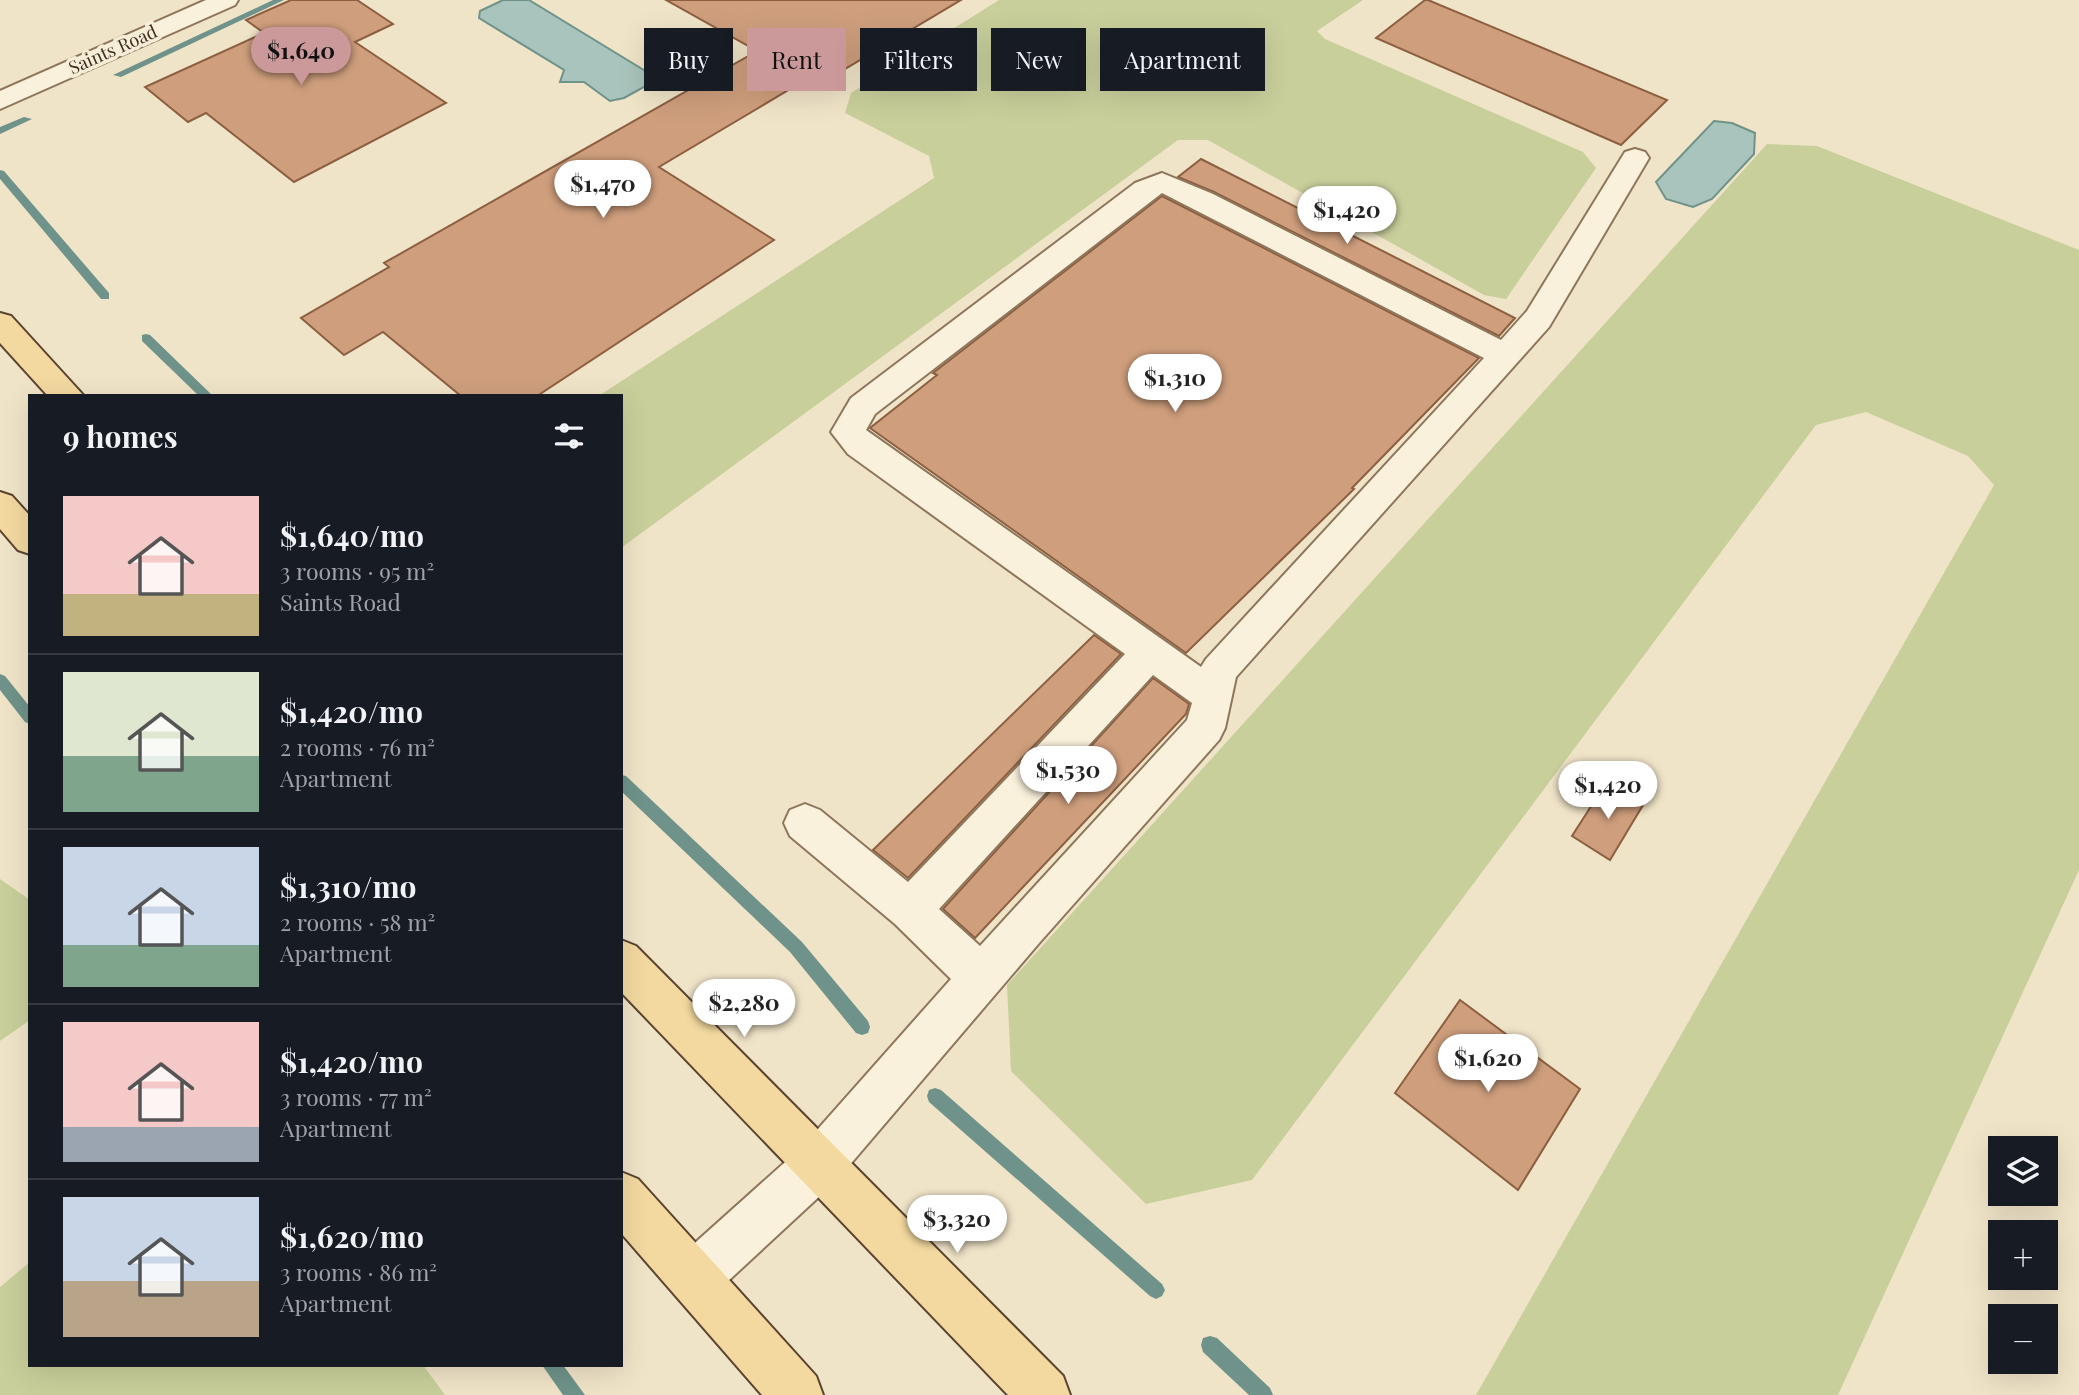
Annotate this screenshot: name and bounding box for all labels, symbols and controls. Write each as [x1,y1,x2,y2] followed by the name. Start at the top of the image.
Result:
[65,19,161,79] street label: Saints Road
[244,28,358,87] pin: $1,640
[644,28,733,91] chip: Buy
[747,28,846,91] chip: Rent
[860,28,977,91] chip: Filters
[991,28,1086,91] chip: New
[1100,28,1265,91] chip: Apartment
[267,34,335,65] text: $1,640
[546,160,660,220] pin: $1,470
[570,167,636,198] text: $1,470
[1290,187,1404,246] pin: $1,420
[1313,193,1381,224] text: $1,420
[1118,354,1232,414] pin: $1,310
[1144,361,1206,392] text: $1,310
[63,416,178,456] text: 9 homes
[550,417,588,455] icon: filters
[280,515,424,555] text: $1,640/mo
[119,524,203,608] icon: home
[280,555,434,586] text: 3 rooms · 95 m²
[280,586,401,617] text: Saints Road
[280,691,423,731] text: $1,420/mo
[119,700,203,784] icon: home
[280,731,435,762] text: 2 rooms · 76 m²
[1011,746,1125,806] pin: $1,530
[1036,753,1100,784] text: $1,530
[280,762,392,793] text: Apartment
[1551,762,1665,821] pin: $1,420
[1574,768,1642,799] text: $1,420
[280,866,417,906] text: $1,310/mo
[119,875,203,959] icon: home
[280,906,435,937] text: 2 rooms · 58 m²
[280,937,392,968] text: Apartment
[687,979,801,1039] pin: $2,280
[708,986,780,1017] text: $2,280
[1431,1034,1545,1094] pin: $1,620
[280,1041,423,1081] text: $1,420/mo
[1454,1041,1522,1072] text: $1,620
[119,1050,203,1134] icon: home
[280,1081,432,1112] text: 3 rooms · 77 m²
[280,1112,392,1143] text: Apartment
[1988,1136,2058,1374] map controls
[1988,1136,2058,1206] button: layers
[900,1196,1014,1255] pin: $3,320
[923,1202,991,1233] text: $3,320
[280,1216,424,1256] text: $1,620/mo
[1988,1220,2058,1290] button: +
[119,1225,203,1309] icon: home
[280,1256,437,1287] text: 3 rooms · 86 m²
[280,1287,392,1318] text: Apartment
[1988,1304,2058,1374] button: −

